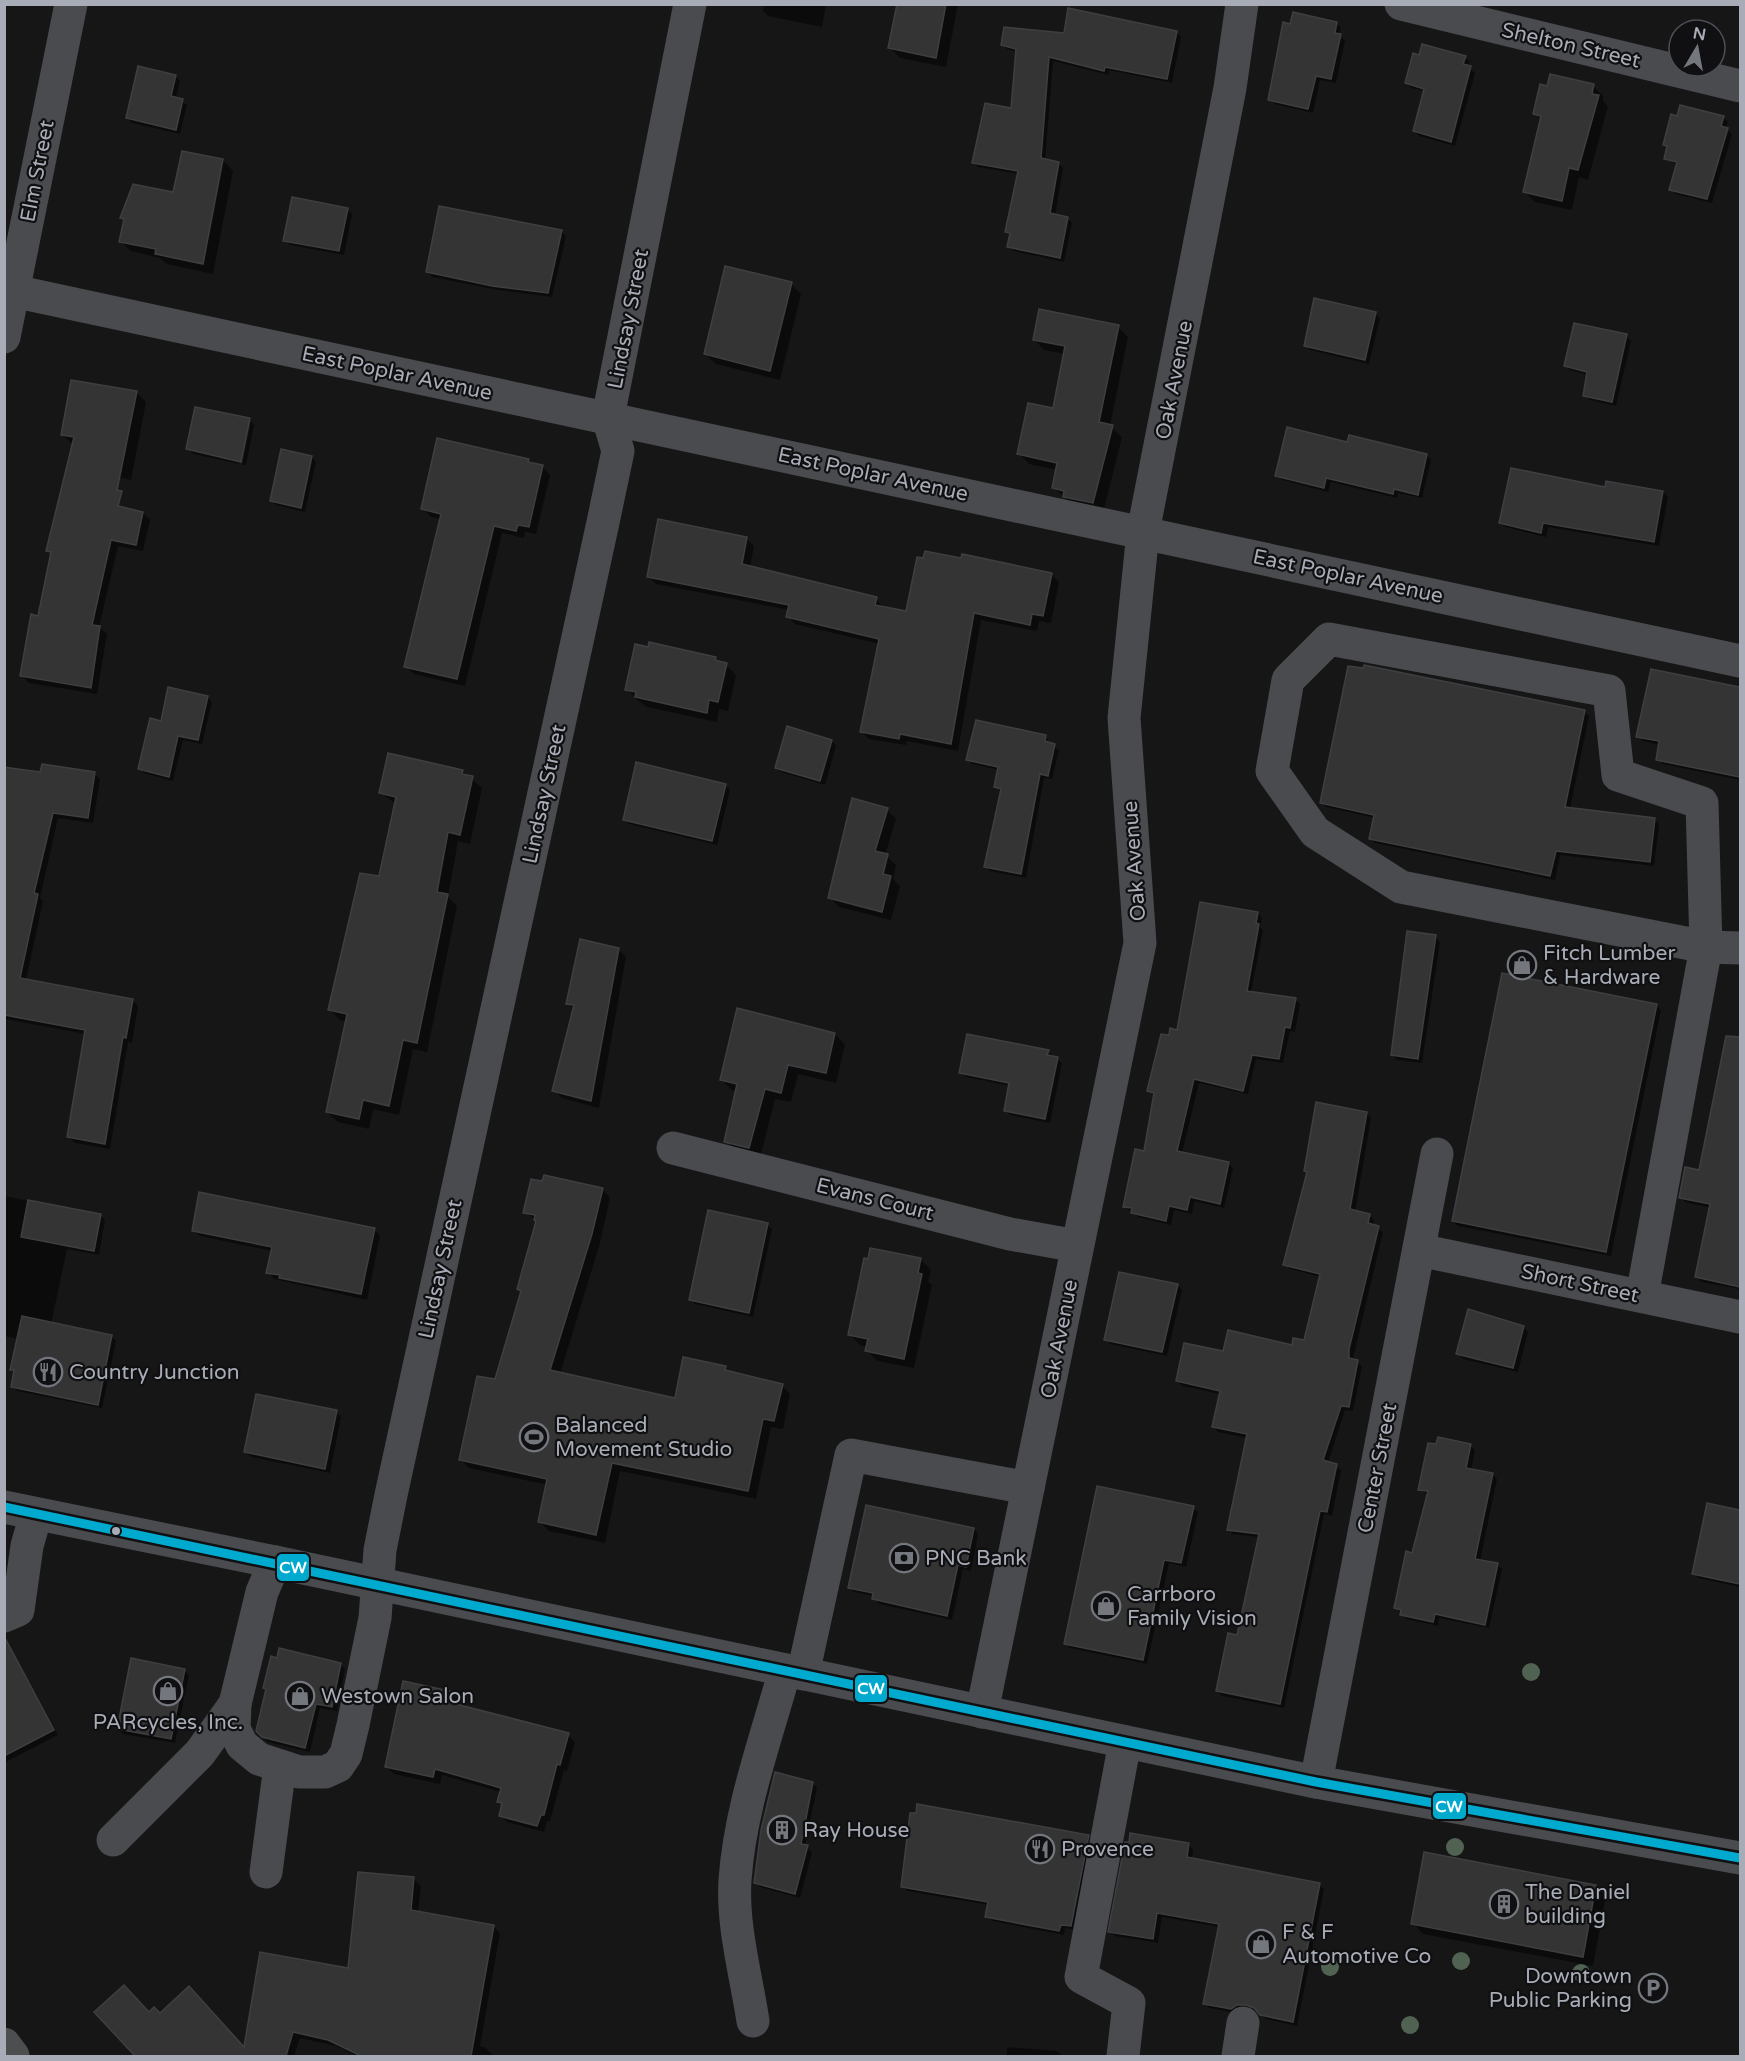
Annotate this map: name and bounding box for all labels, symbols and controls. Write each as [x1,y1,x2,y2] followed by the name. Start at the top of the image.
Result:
[1499,17,1643,74] street label: Shelton Street
[1667,18,1727,78] north arrow
[1691,23,1707,45] text: N
[15,118,60,224] street label: Elm Street
[603,247,654,391] street label: Lindsay Street
[1151,318,1198,442] street label: Oak Avenue
[299,341,495,406] street label: East Poplar Avenue
[775,442,971,507] street label: East Poplar Avenue
[1250,544,1446,609] street label: East Poplar Avenue
[518,722,571,866] street label: Lindsay Street
[1118,800,1151,922] street label: Oak Avenue
[1543,941,1675,990] place label: Fitch Lumber & Hardware
[1506,949,1538,981] shop icon: Fitch Lumber & Hardware
[814,1173,936,1226] street label: Evans Court
[414,1197,467,1341] street label: Lindsay Street
[1519,1259,1641,1308] street label: Short Street
[1036,1277,1083,1401] street label: Oak Avenue
[32,1356,64,1388] restaurant icon: Country Junction
[69,1360,240,1385] place label: Country Junction
[1353,1401,1402,1535] street label: Center Street
[555,1413,732,1462] place label: Balanced Movement Studio
[518,1421,550,1453] sports icon: Balanced Movement Studio
[110,1525,122,1537] unlabelled marker
[888,1542,920,1574] bank icon: PNC Bank
[925,1546,1027,1571] place label: PNC Bank
[276,1553,310,1582] line badge: CW
[279,1558,307,1578] text: CW
[1127,1582,1257,1631] place label: Carrboro Family Vision
[1090,1590,1122,1622] shop icon: Carrboro Family Vision
[854,1674,888,1703] line badge: CW
[152,1675,184,1707] shop icon: PARcycles, Inc.
[857,1679,885,1699] text: CW
[284,1680,316,1712] shop icon: Westown Salon
[321,1684,474,1709] place label: Westown Salon
[93,1710,243,1735] place label: PARcycles, Inc.
[1432,1792,1467,1820] line badge: CW
[1435,1797,1463,1817] text: CW
[766,1814,798,1846] building icon: Ray House
[803,1818,909,1843] place label: Ray House
[1024,1833,1056,1865] restaurant icon: Provence
[1061,1837,1154,1862] place label: Provence
[1525,1880,1630,1929] place label: The Daniel building
[1488,1888,1520,1920] building icon: The Daniel building
[1282,1920,1431,1969] place label: F & F Automotive Co
[1245,1928,1277,1960] shop icon: F & F Automotive Co
[1489,1964,1632,2013] place label: Downtown Public Parking
[1637,1972,1669,2004] parking icon: Downtown Public Parking

